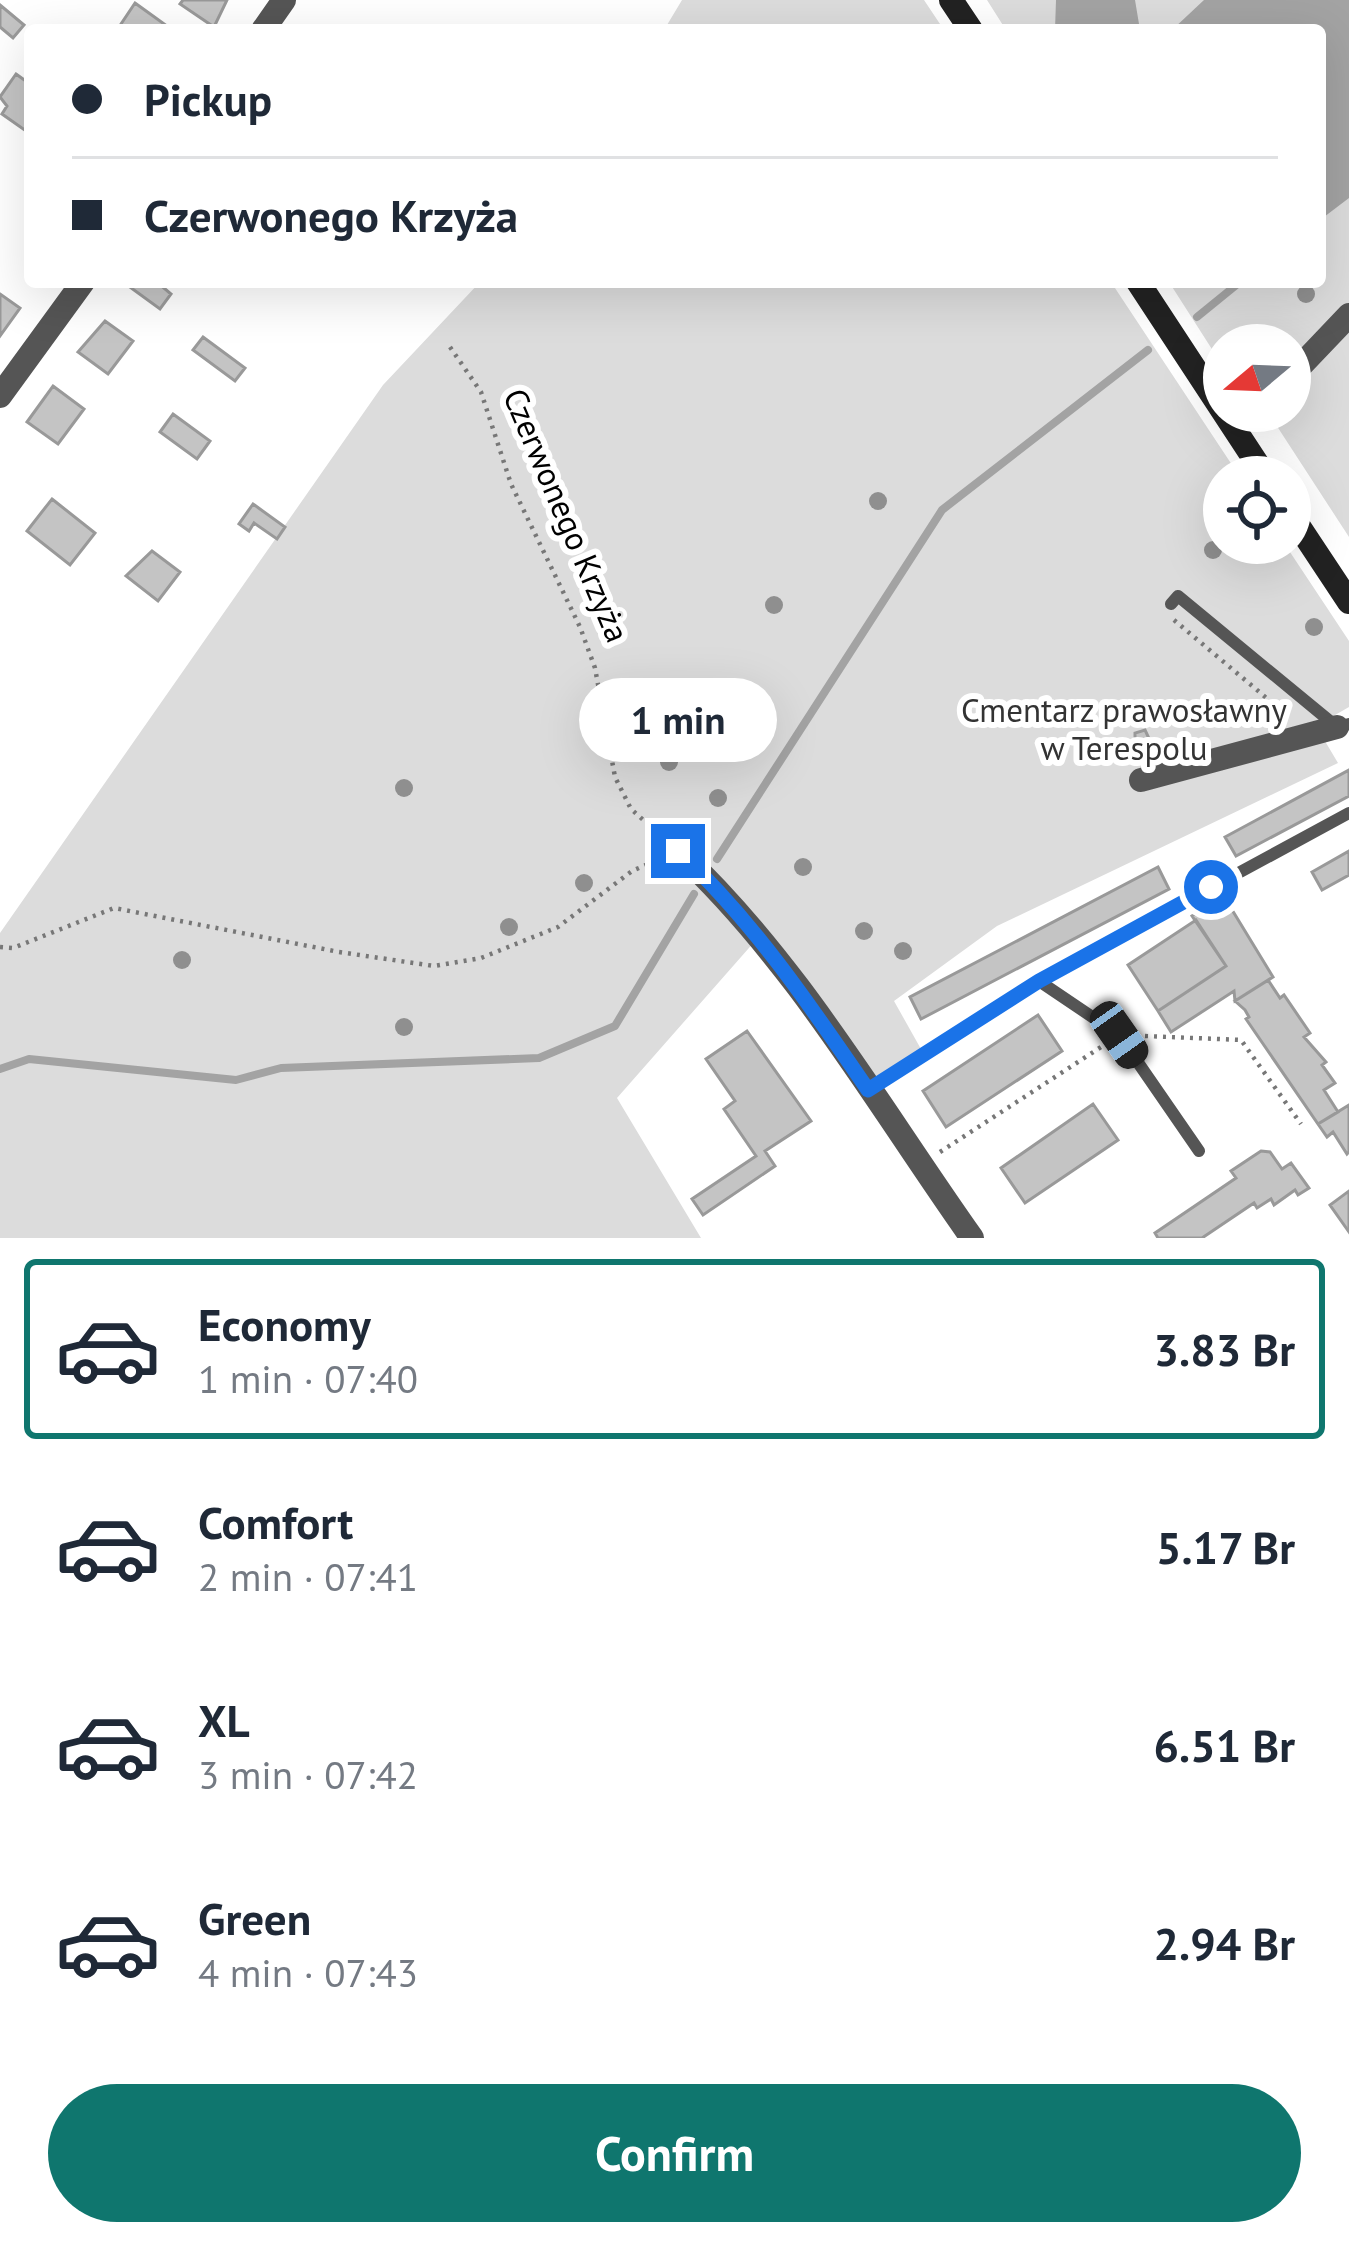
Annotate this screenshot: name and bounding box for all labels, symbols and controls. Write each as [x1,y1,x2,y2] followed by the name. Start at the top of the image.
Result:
[144,70,272,128] text: Pickup
[144,186,518,244] text: Czerwonego Krzyża
[1203,324,1311,432] north arrow
[1203,324,1311,564] map controls
[494,382,640,648] street label: Czerwonego Krzyża
[1203,456,1311,564] button: locate
[579,677,777,761] callout: 1 min
[961,688,1288,769] park label: Cmentarz prawosławny w Terespolu
[630,694,726,745] text: 1 min
[651,824,705,878] route end
[1184,860,1238,914] route start
[1084,995,1154,1075] car
[54,1295,162,1403] icon: car
[198,1295,371,1353] text: Economy
[1154,1320,1295,1378] text: 3.83 Br
[198,1353,418,1404] text: 1 min · 07:40
[54,1493,162,1601] icon: car
[198,1493,353,1551] text: Comfort
[1156,1518,1295,1576] text: 5.17 Br
[198,1551,418,1602] text: 2 min · 07:41
[54,1691,162,1799] icon: car
[198,1691,250,1749] text: XL
[1154,1716,1295,1774] text: 6.51 Br
[198,1749,418,1800] text: 3 min · 07:42
[54,1889,162,1997] icon: car
[198,1889,311,1947] text: Green
[1154,1914,1295,1972] text: 2.94 Br
[198,1947,418,1998] text: 4 min · 07:43
[48,2084,1301,2222] button: Confirm

